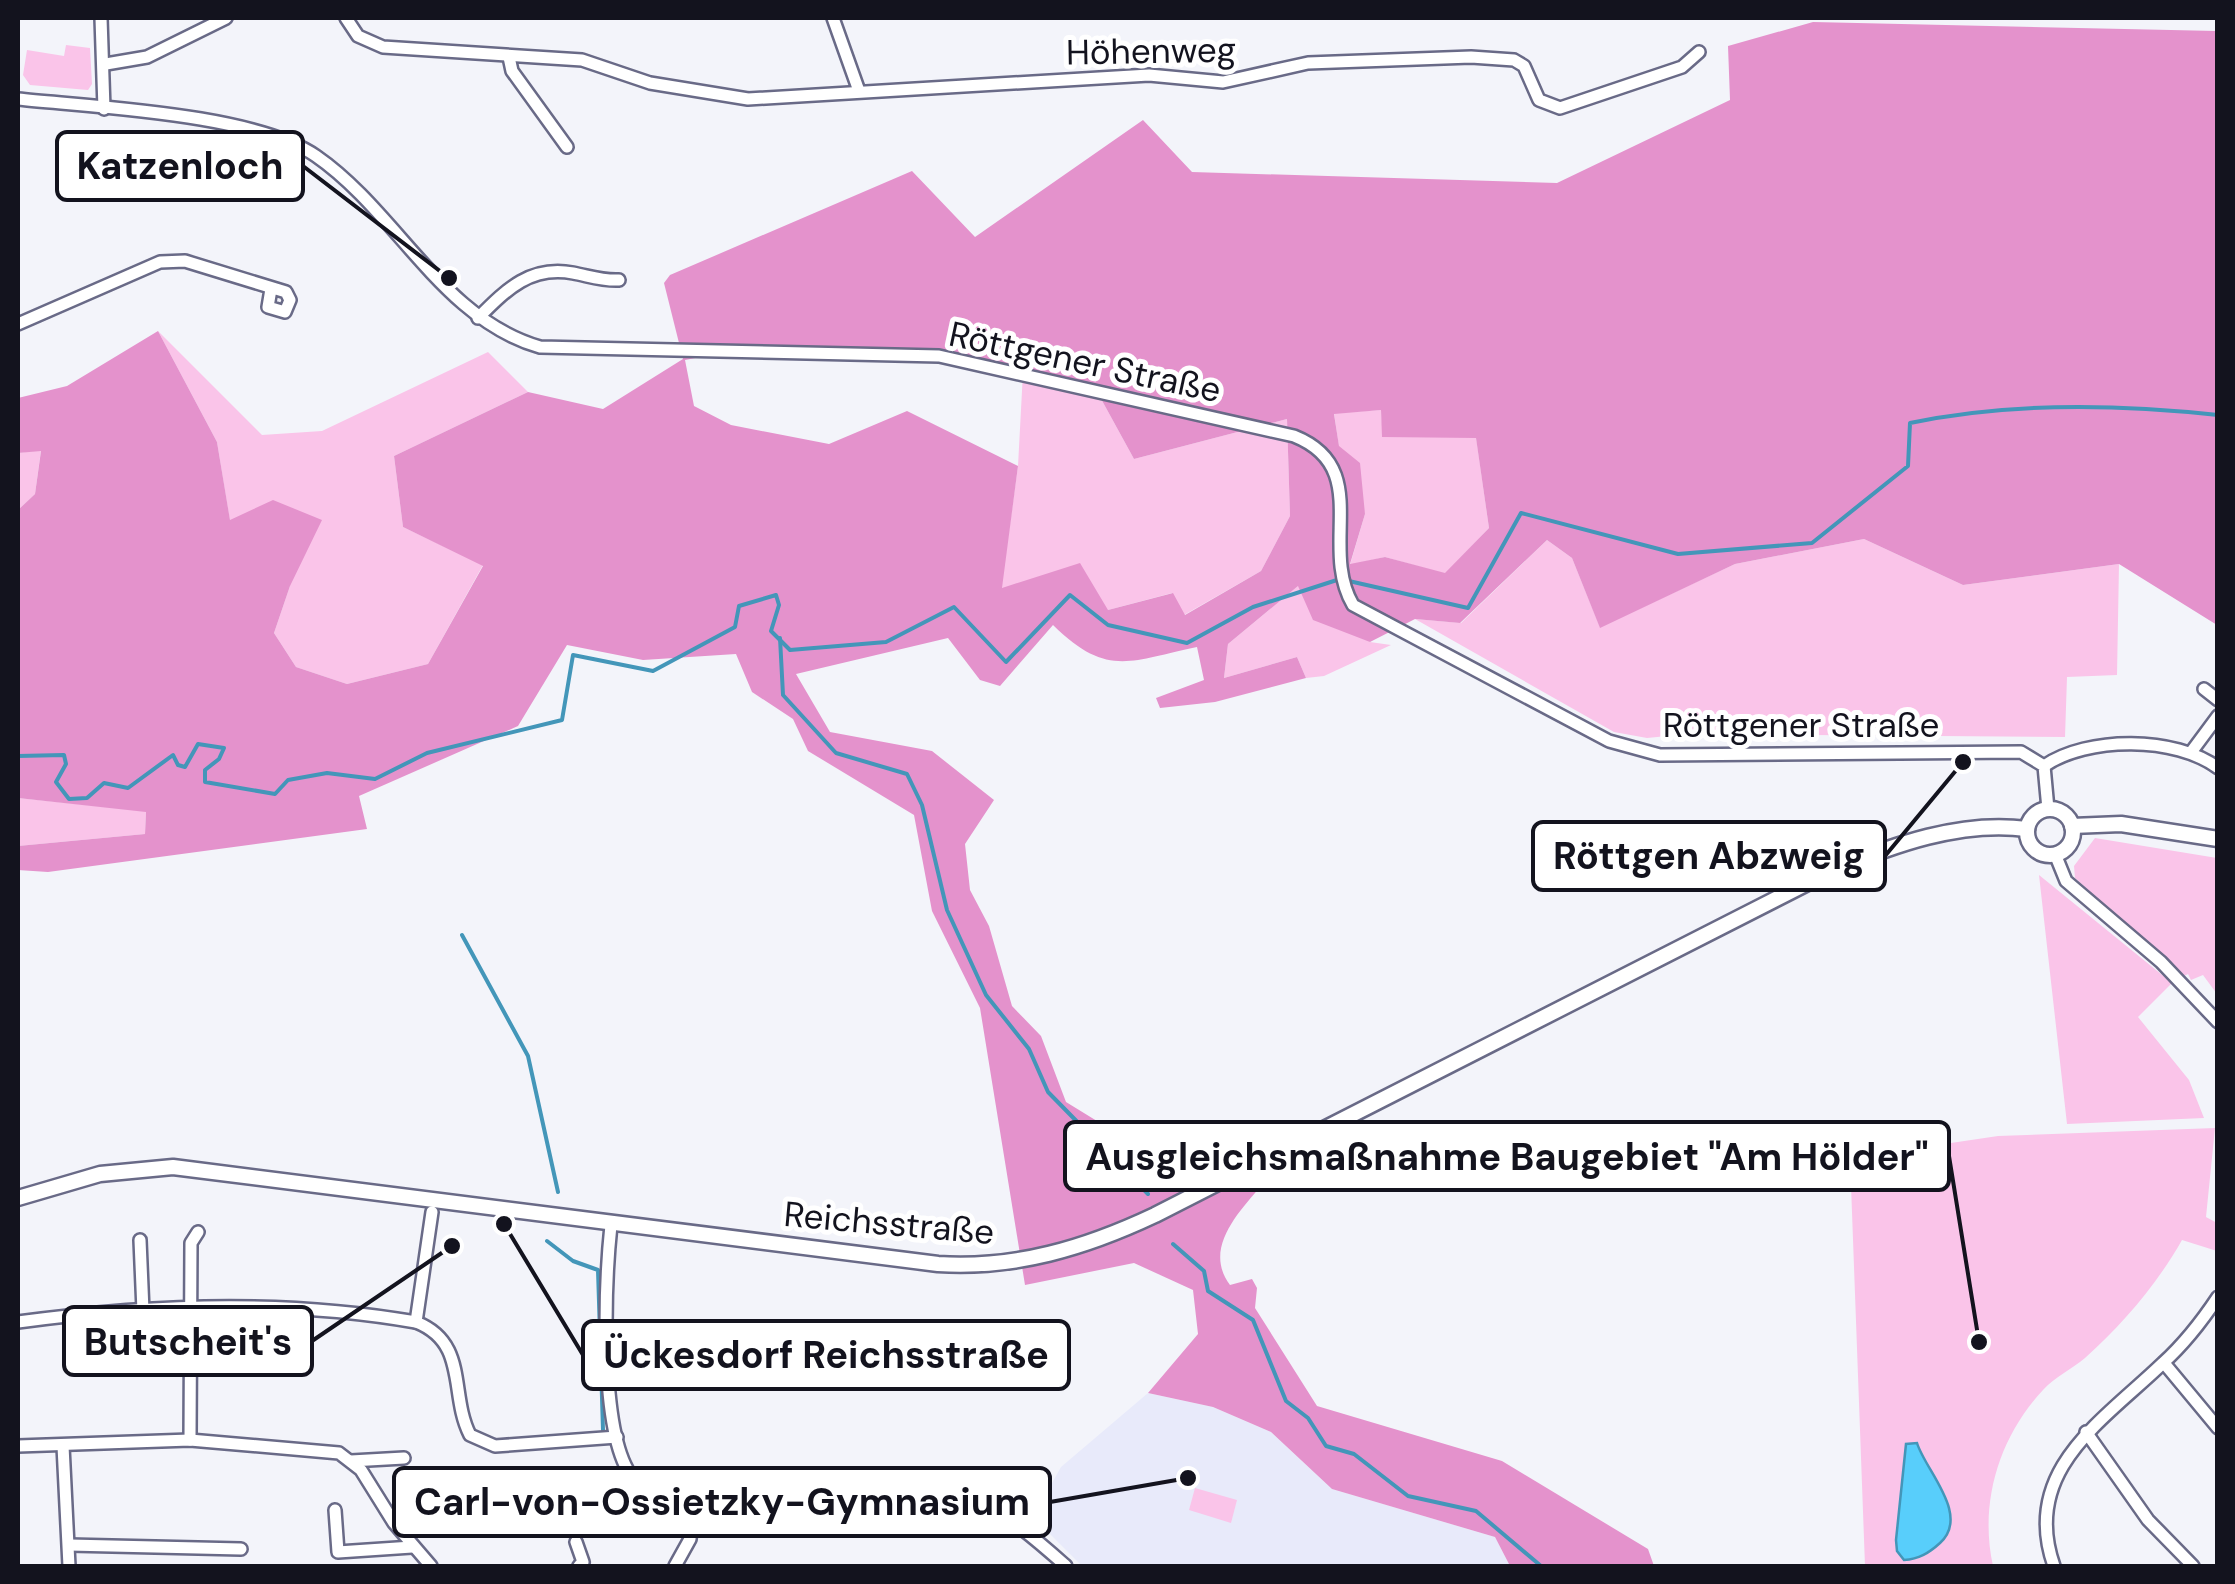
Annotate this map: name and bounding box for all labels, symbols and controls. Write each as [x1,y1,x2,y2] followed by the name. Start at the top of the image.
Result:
[1066,27,1236,75] street label: Höhenweg
[57,132,303,200] callout: Katzenloch
[77,141,283,191] text: Katzenloch
[945,311,1225,413] street label: Röttgener Straße
[1663,702,1939,748] street label: Röttgener Straße
[1533,822,1885,890] callout: Röttgen Abzweig
[1553,831,1865,881] text: Röttgen Abzweig
[1065,1122,1949,1190] callout: Ausgleichsmaßnahme Baugebiet "Am Hölder"
[1085,1132,1929,1182] text: Ausgleichsmaßnahme Baugebiet "Am Hölder"
[782,1191,996,1255] street label: Reichsstraße
[64,1307,312,1375] callout: Butscheit's
[84,1317,292,1367] text: Butscheit's
[583,1321,1069,1389] callout: Ückesdorf Reichsstraße
[603,1330,1049,1380] text: Ückesdorf Reichsstraße
[394,1468,1050,1536] callout: Carl-von-Ossietzky-Gymnasium
[414,1477,1030,1527] text: Carl-von-Ossietzky-Gymnasium

